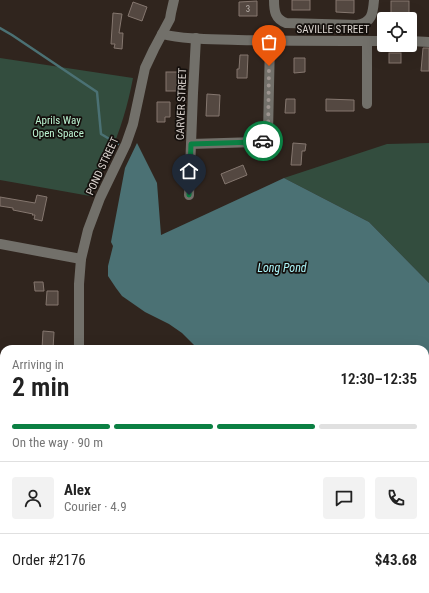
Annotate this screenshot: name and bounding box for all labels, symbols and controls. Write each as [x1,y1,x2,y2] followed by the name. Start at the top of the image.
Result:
[246,4,250,14] house number: 3
[377,12,417,52] map controls
[377,12,417,52] button: locate
[297,23,370,36] street label: SAVILLE STREET
[252,25,286,66] pin
[258,31,280,53] icon: bag
[174,67,189,140] street label: CARVER STREET
[32,114,84,140] park label: Aprils Way Open Space
[243,121,283,161] courier
[252,130,274,152] icon: car
[83,135,122,197] street label: POND STREET
[172,154,206,195] pin
[178,160,200,182] icon: home
[257,261,307,275] water label: Long Pond
[12,357,64,372] text: Arriving in
[340,370,417,388] text: 12:30–12:35
[12,372,70,402] text: 2 min
[12,435,103,450] text: On the way · 90 m
[12,477,54,519] button: person
[323,477,365,519] button: chat
[375,477,417,519] button: phone
[64,481,91,499] text: Alex
[64,499,127,514] text: Courier · 4.9
[12,551,86,569] text: Order #2176
[375,551,417,569] text: $43.68

